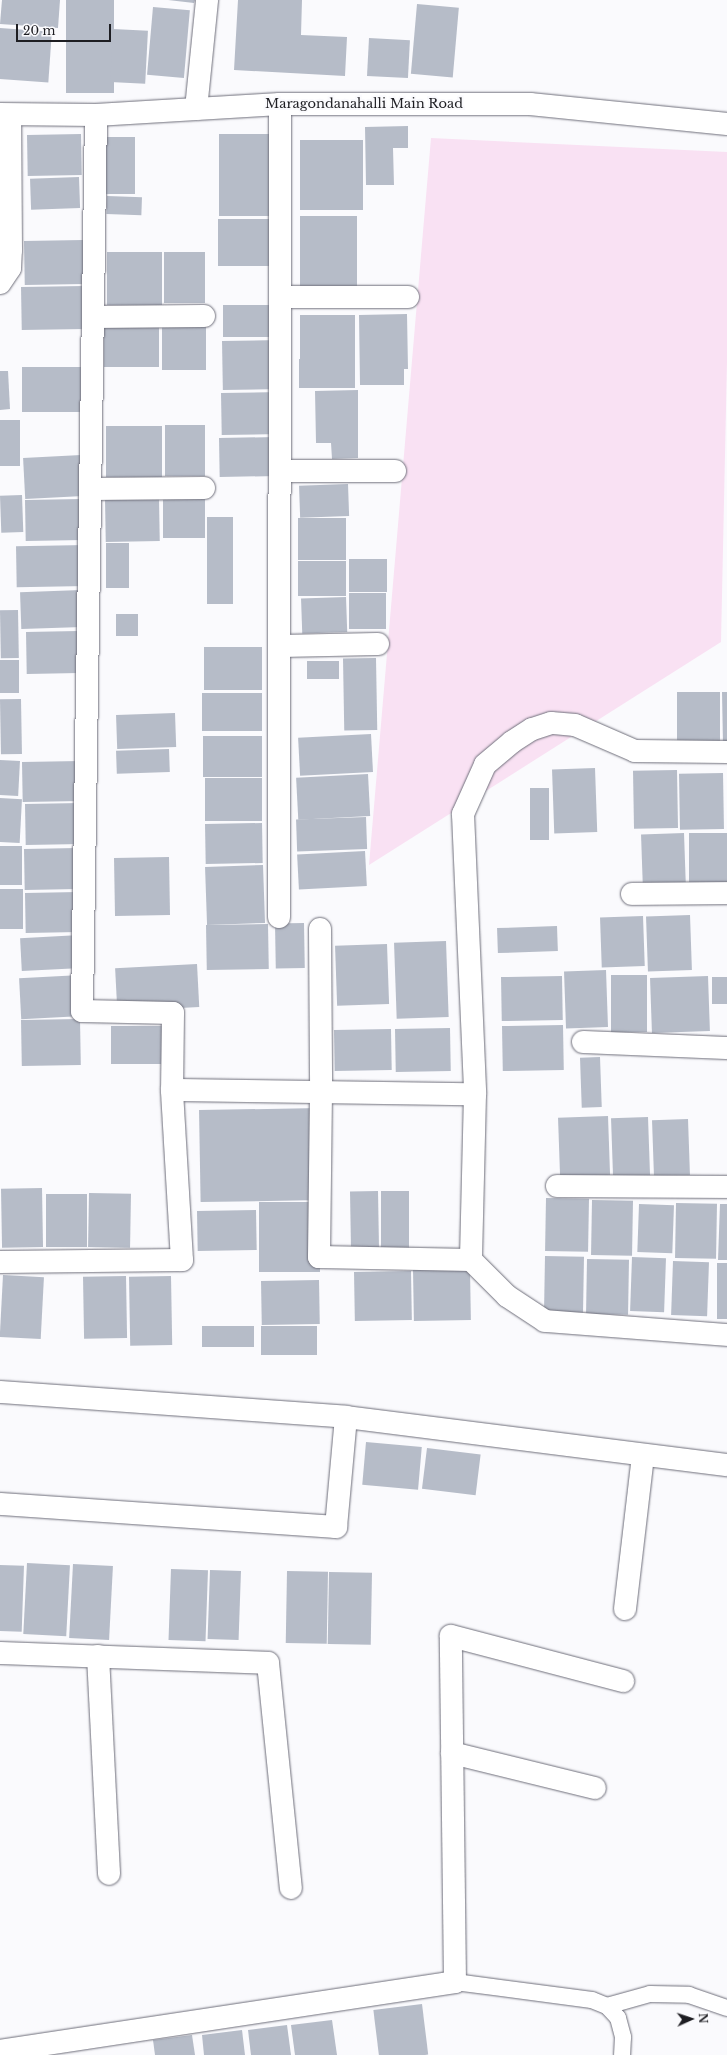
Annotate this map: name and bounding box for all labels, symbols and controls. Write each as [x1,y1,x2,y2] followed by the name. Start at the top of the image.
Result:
[18,16,113,42] scale bar
[23,23,55,38] text: 20 m
[265,96,463,112] street label: Maragondanahalli Main Road
[671,1999,711,2039] north arrow
[696,2013,710,2024] text: N

